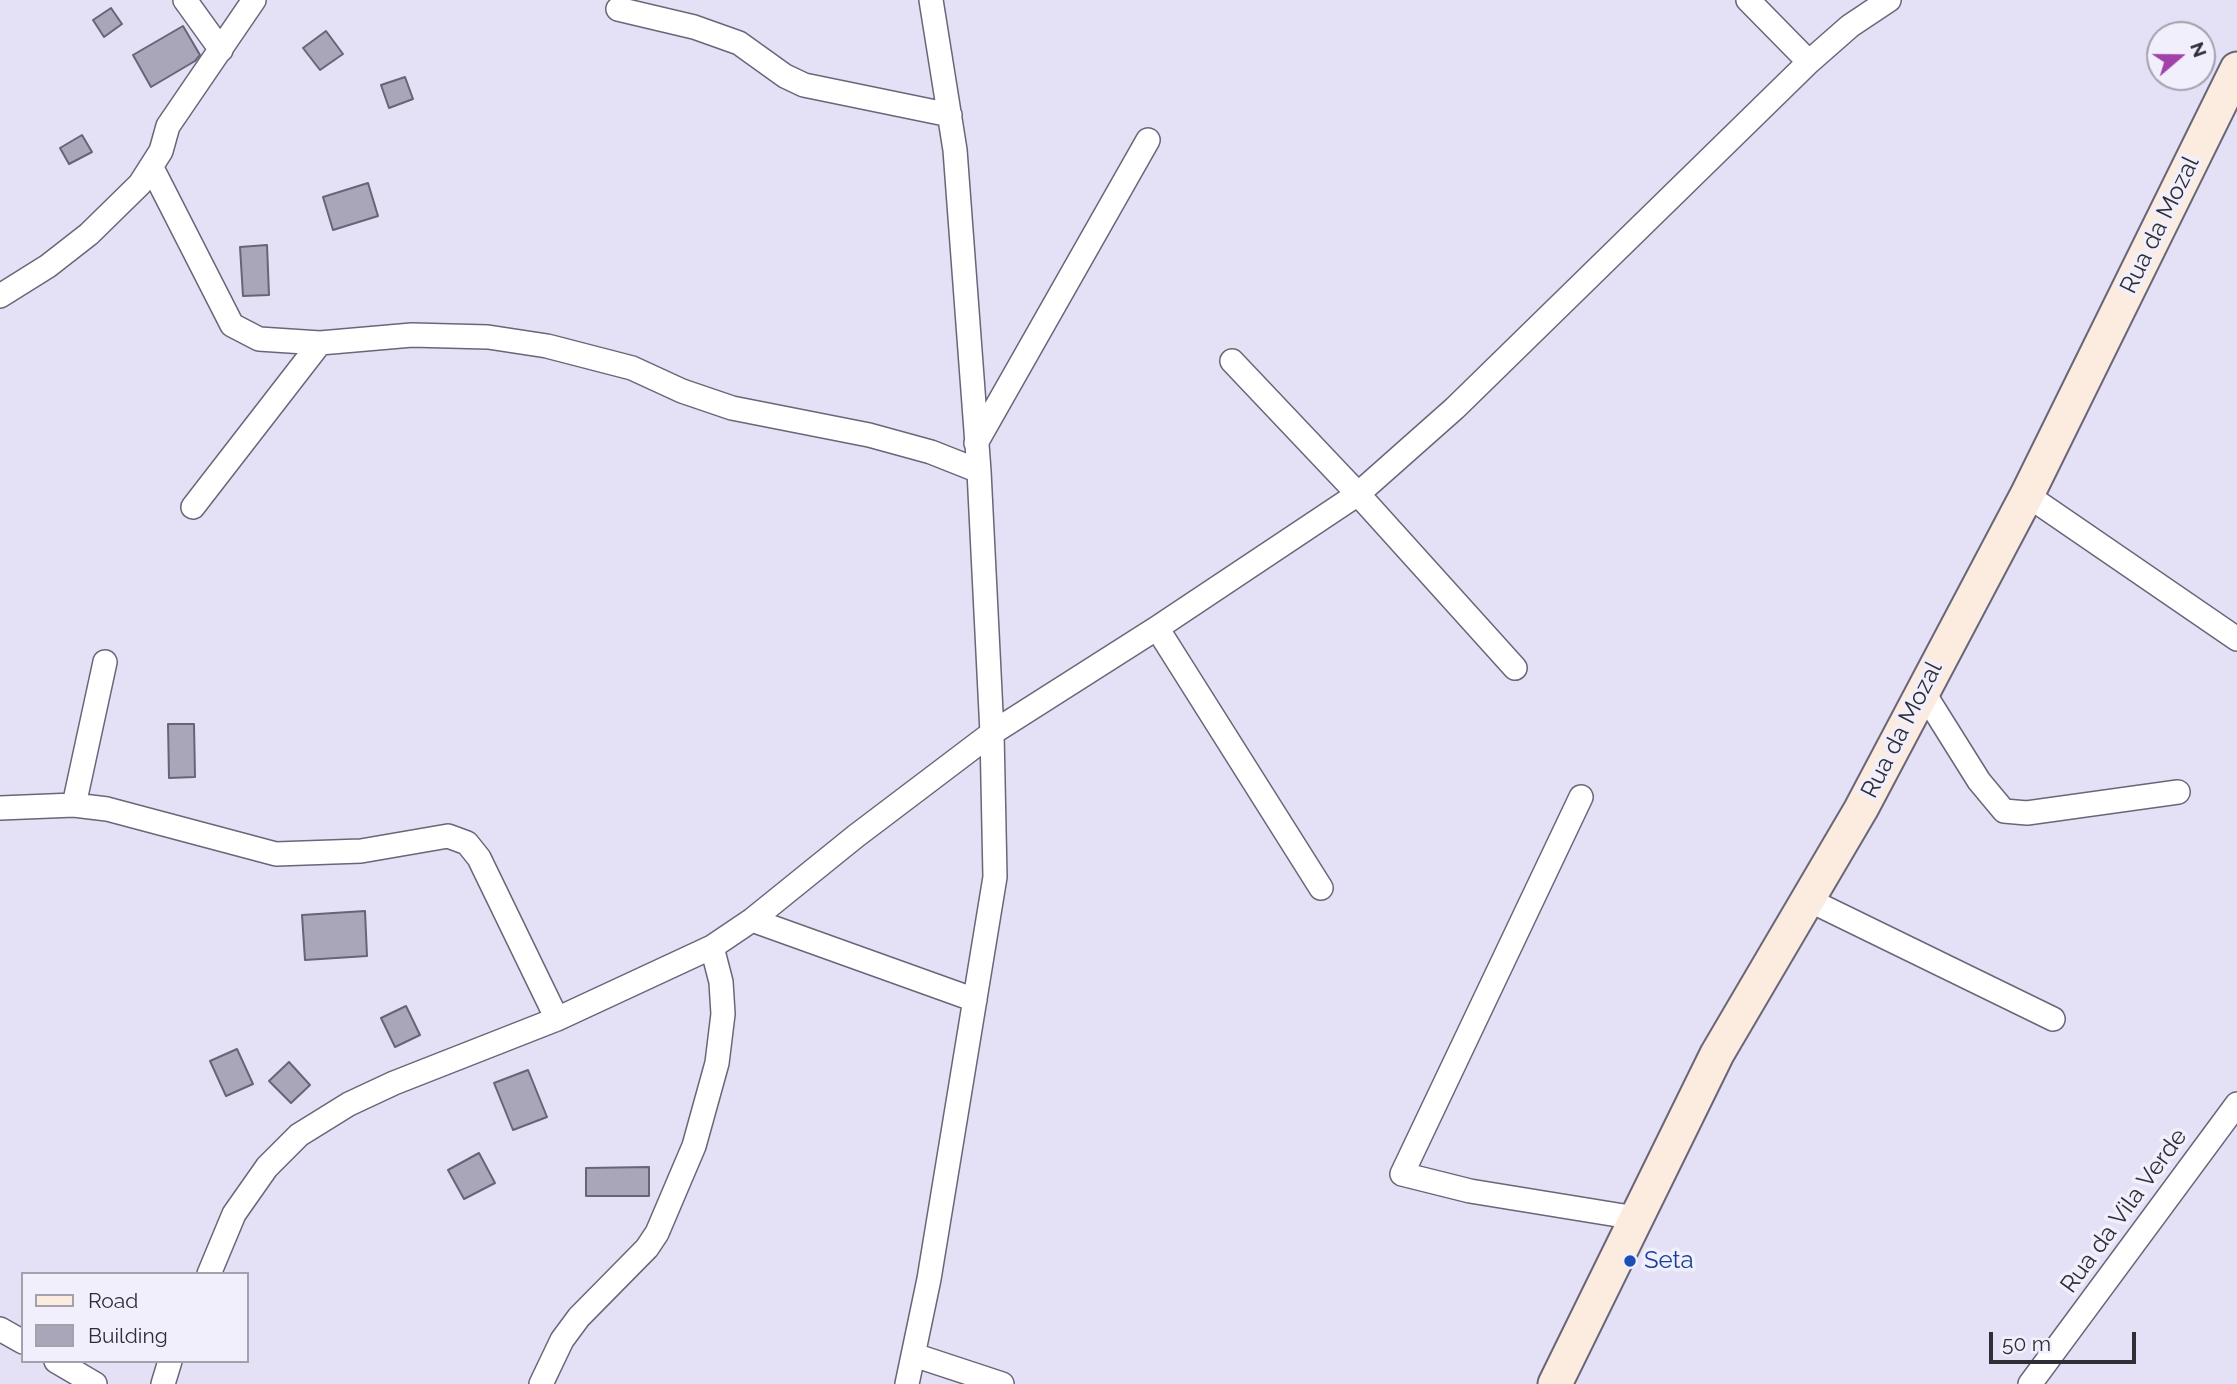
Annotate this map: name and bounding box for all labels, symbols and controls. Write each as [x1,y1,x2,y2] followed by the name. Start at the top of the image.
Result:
[2146,21,2216,91] north arrow
[2186,39,2212,60] text: N
[2114,152,2206,298] street label: Rua da Mozal
[1855,657,1949,803] street label: Rua da Mozal
[2055,1123,2193,1299] street label: Rua da Vila Verde
[1644,1247,1694,1275] place label: Seta
[1622,1253,1638,1269] marker: Seta
[21,1272,248,1363] legend
[88,1288,138,1313] text: Road
[1992,1318,2139,1362] scale bar
[88,1323,168,1348] text: Building
[2002,1331,2051,1356] text: 50 m

